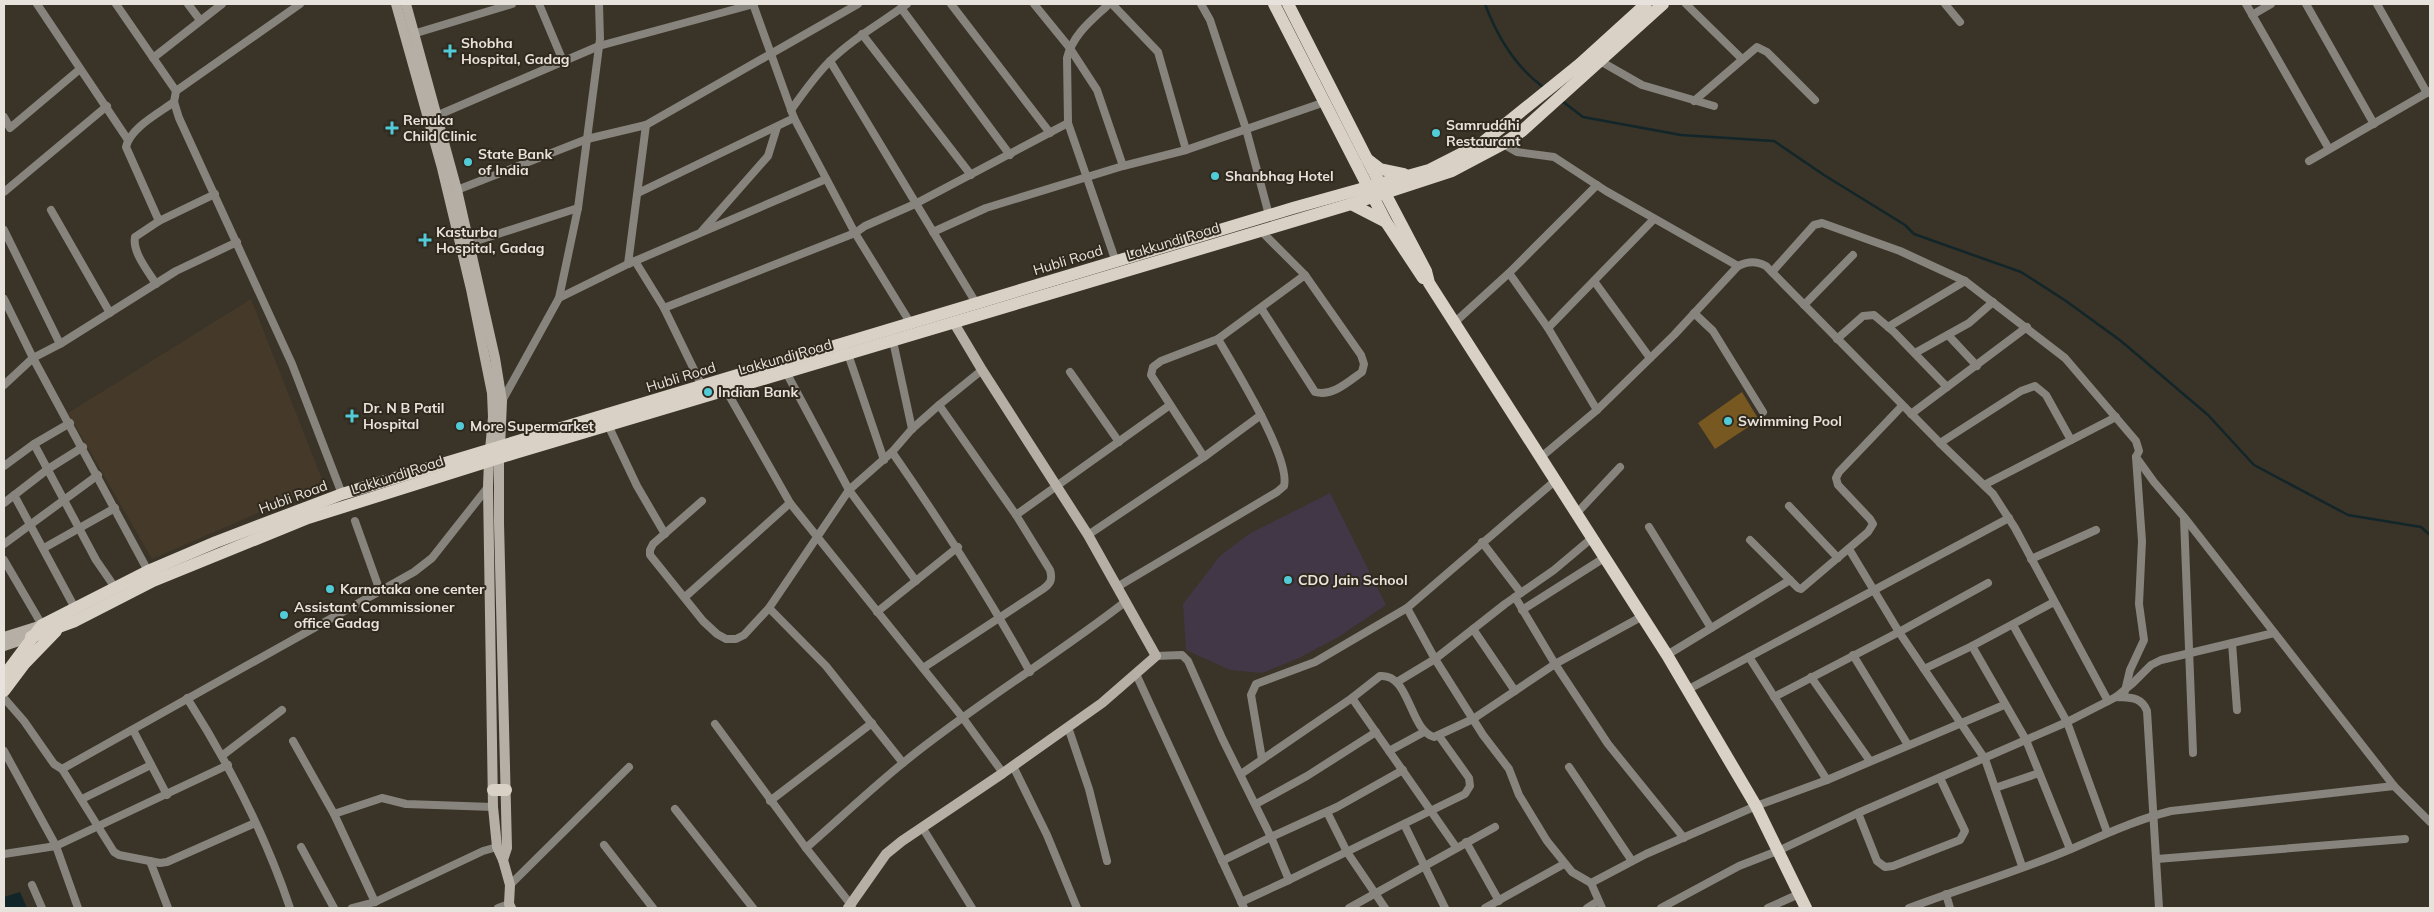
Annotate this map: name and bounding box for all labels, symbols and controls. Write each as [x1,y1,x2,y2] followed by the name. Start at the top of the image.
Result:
[461,34,570,68] place label: Shobha Hospital, Gadag
[443,44,457,58] marker: Shobha Hospital, Gadag
[403,111,477,145] place label: Renuka Child Clinic
[1446,116,1521,150] place label: Samruddhi Restaurant
[385,121,399,135] marker: Renuka Child Clinic
[1430,127,1442,139] marker: Samruddhi Restaurant
[478,145,552,179] place label: State Bank of India
[462,156,474,168] marker: State Bank of India
[1225,167,1334,185] place label: Shanbhag Hotel
[1209,170,1221,182] marker: Shanbhag Hotel
[1124,218,1222,264] street label: Lakkundi Road
[436,223,545,257] place label: Kasturba Hospital, Gadag
[418,233,432,247] marker: Kasturba Hospital, Gadag
[1031,241,1105,279] street label: Hubli Road
[736,335,834,379] street label: Lakkundi Road
[644,358,718,396] street label: Hubli Road
[718,383,798,401] place label: Indian Bank
[702,386,714,398] marker: Indian Bank
[363,399,444,433] place label: Dr. N B Patil Hospital
[345,409,359,423] marker: Dr. N B Patil Hospital
[1738,412,1842,430] place label: Swimming Pool
[1722,415,1734,427] marker: Swimming Pool
[470,417,595,435] place label: More Supermarket
[454,420,466,432] marker: More Supermarket
[348,452,446,498] street label: Lakkundi Road
[256,476,330,518] street label: Hubli Road
[1298,571,1408,589] place label: CDO Jain School
[1282,574,1294,586] marker: CDO Jain School
[340,580,485,598] place label: Karnataka one center
[324,583,336,595] marker: Karnataka one center
[294,598,455,632] place label: Assistant Commissioner office Gadag
[278,609,290,621] marker: Assistant Commissioner office Gadag

